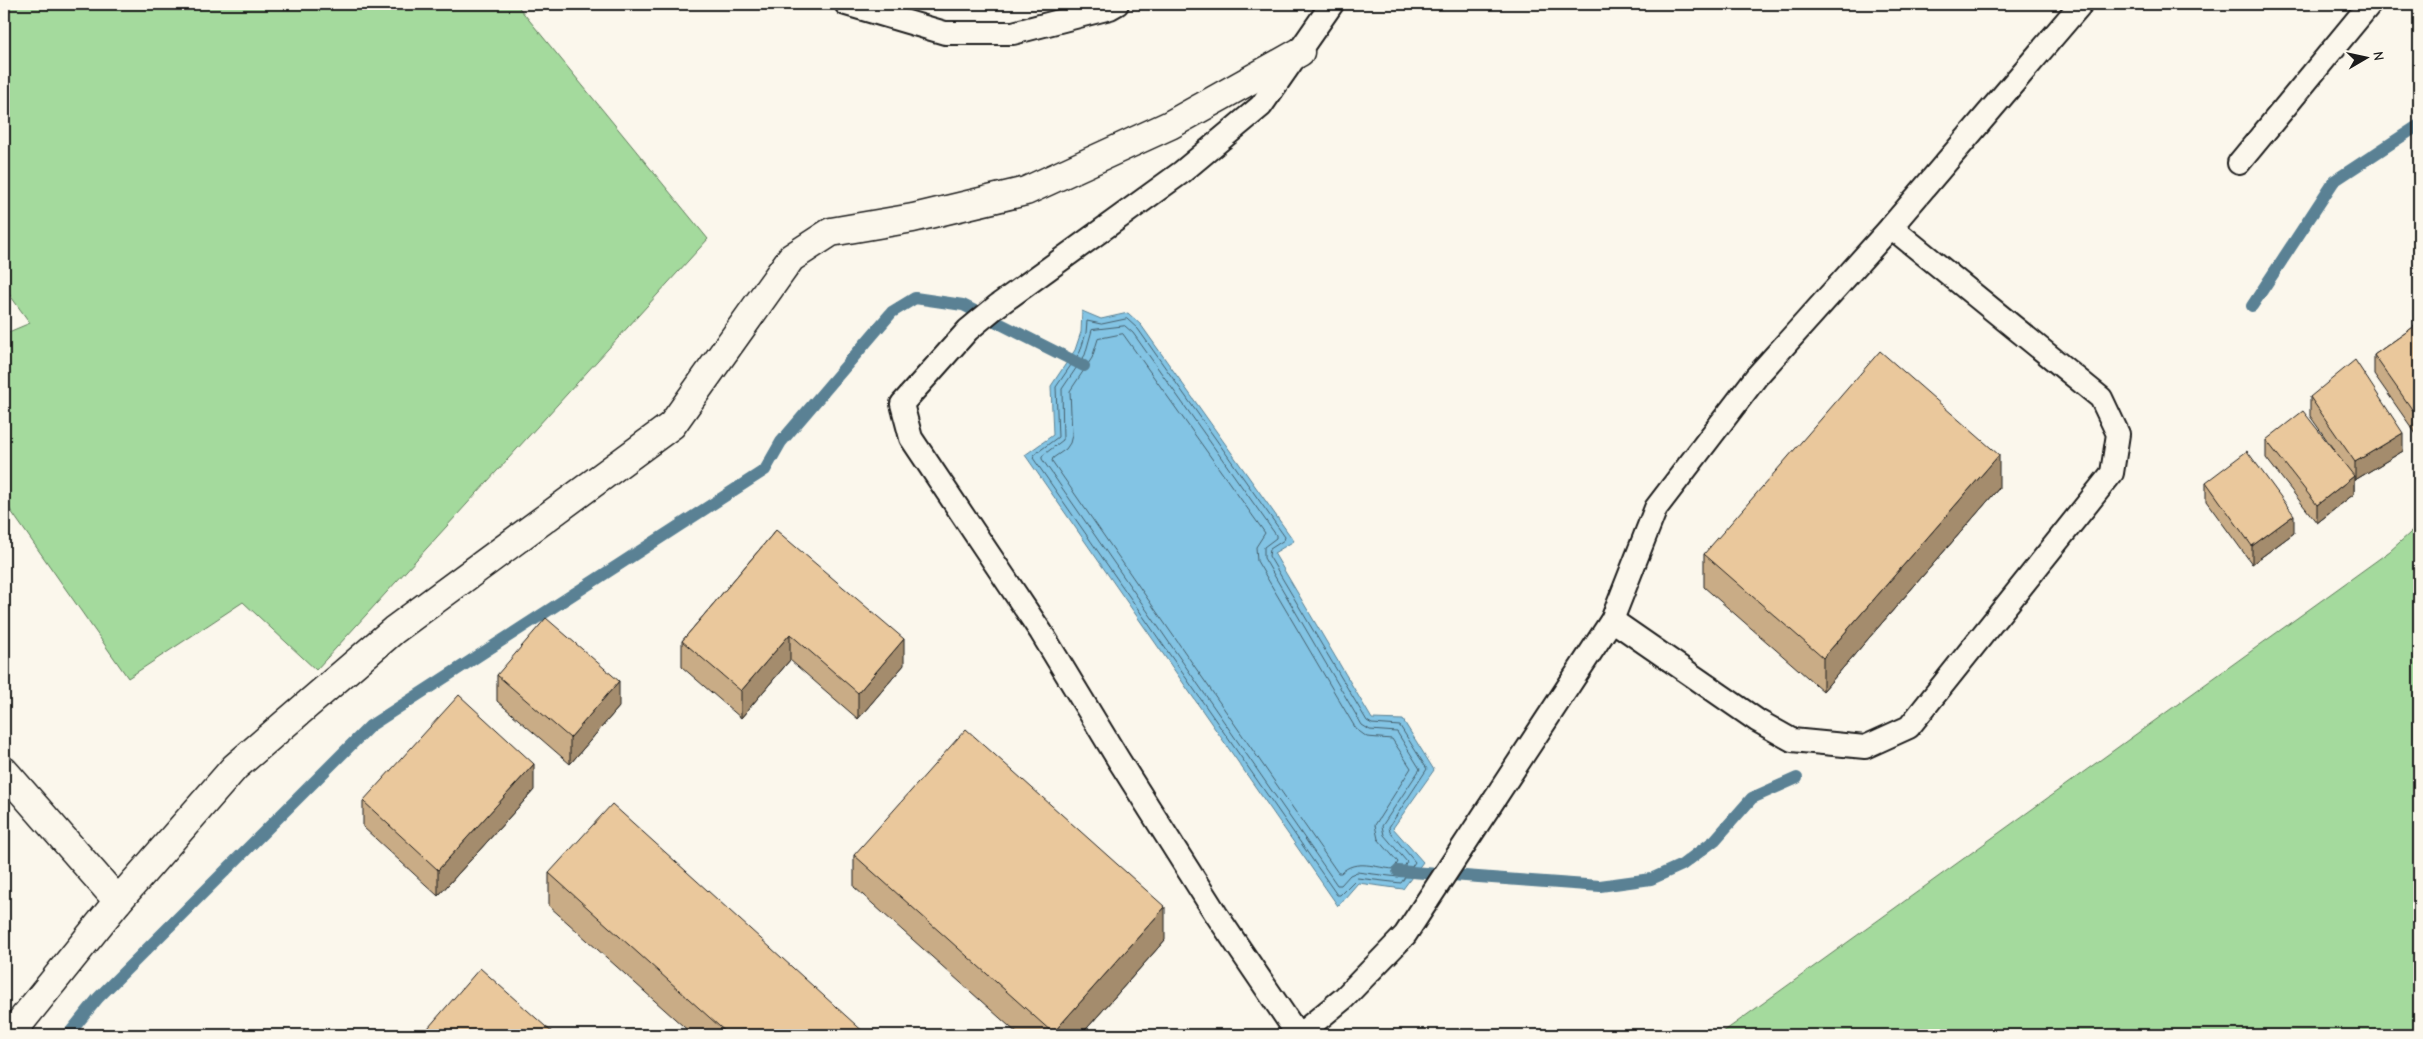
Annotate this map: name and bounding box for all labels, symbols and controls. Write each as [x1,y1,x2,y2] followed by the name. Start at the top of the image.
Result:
[2340,32,2390,82] north arrow
[2369,50,2387,62] text: N

